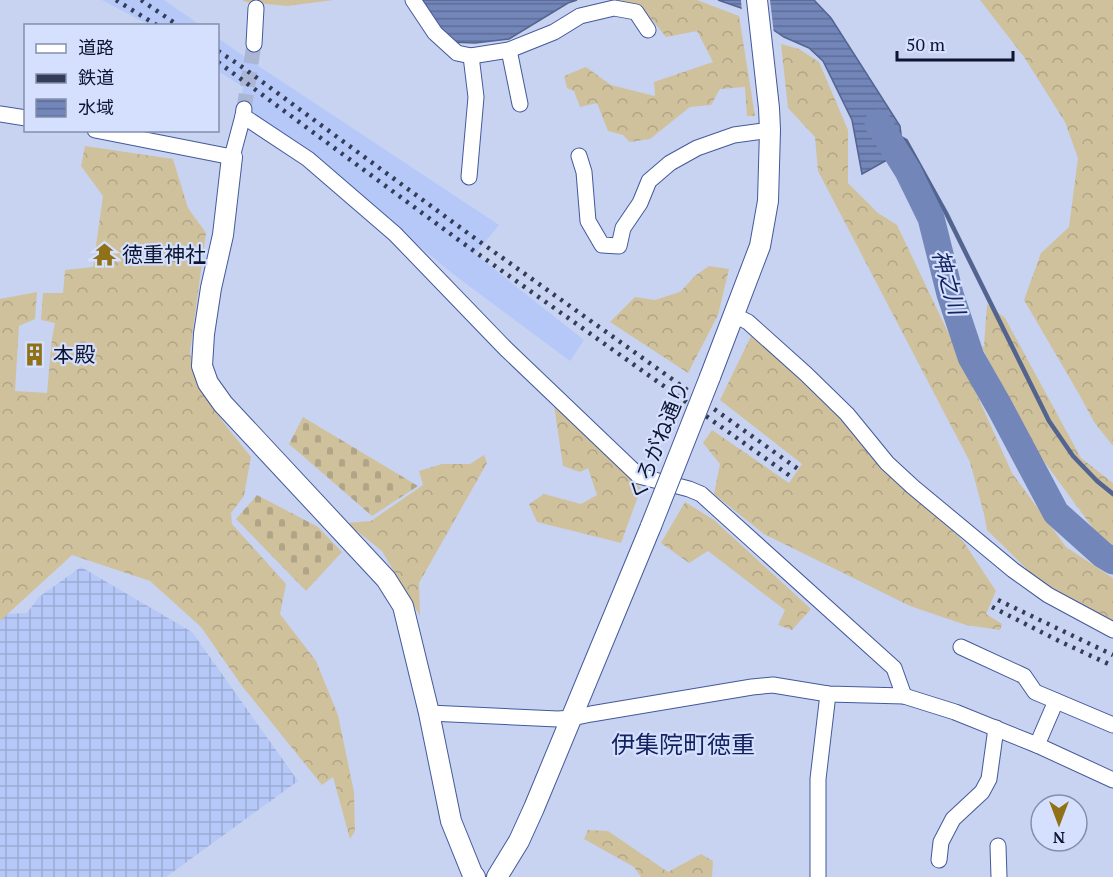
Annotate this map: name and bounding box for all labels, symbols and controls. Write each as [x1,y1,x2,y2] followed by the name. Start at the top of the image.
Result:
[24,24,219,132] legend
[897,24,1012,62] scale bar
[906,32,946,56] text: 50 m
[78,35,114,59] text: 道路
[78,65,114,89] text: 鉄道
[78,95,114,119] text: 水域
[122,240,206,268] place label: 徳重神社
[91,242,117,268] temple icon: 徳重神社
[926,246,973,319] water label: 神之川
[53,340,95,368] place label: 本殿
[22,342,48,368] building icon: 本殿
[621,377,695,504] street label: くろがね通り
[611,728,755,760] district label: 伊集院町徳重
[1029,793,1089,853] north arrow
[1053,827,1065,849] text: N

